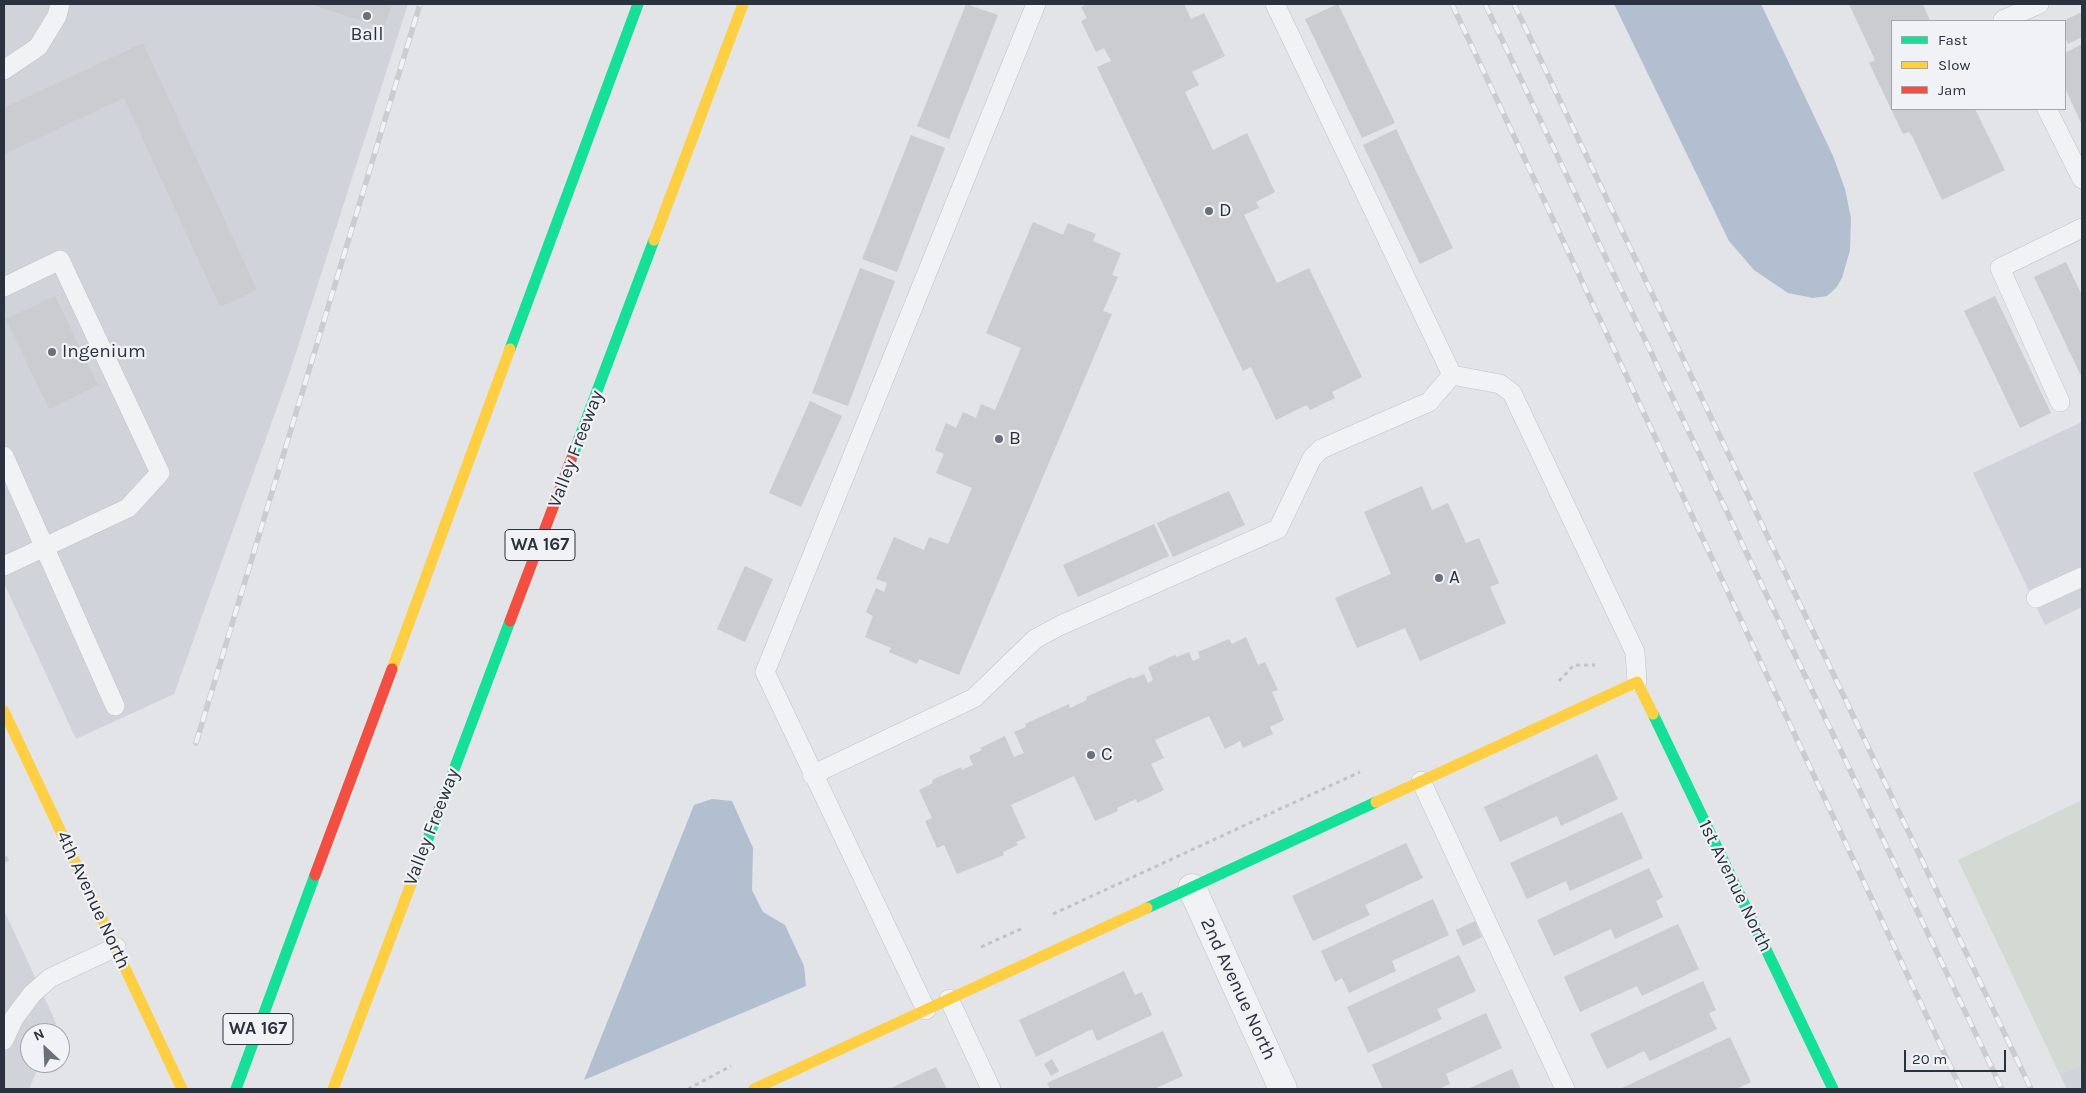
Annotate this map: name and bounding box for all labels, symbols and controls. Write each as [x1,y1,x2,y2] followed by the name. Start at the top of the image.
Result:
[361,10,373,22] marker: Ball
[1891,20,2066,110] legend
[351,24,383,46] place label: Ball
[1938,31,1967,49] text: Fast
[1938,56,1970,74] text: Slow
[1938,81,1966,99] text: Jam
[1219,200,1232,222] place label: D
[1203,205,1215,217] marker: D
[62,341,146,363] place label: Ingenium
[46,346,58,358] marker: Ingenium
[543,387,609,511] street label: Valley Freeway
[1009,428,1021,450] place label: B
[993,433,1005,445] marker: B
[505,530,575,560] road number: WA 167
[1449,567,1460,589] place label: A
[1433,572,1445,584] marker: A
[1101,744,1113,766] place label: C
[1085,749,1097,761] marker: C
[399,765,465,889] street label: Valley Freeway
[1693,816,1777,956] street label: 1st Avenue North
[51,827,135,973] street label: 4th Avenue North
[1195,914,1281,1064] street label: 2nd Avenue North
[223,1014,293,1044] road number: WA 167
[20,1023,70,1073] north arrow
[31,1025,47,1045] text: N
[1906,1040,2008,1072] scale bar
[1912,1050,1947,1068] text: 20 m

